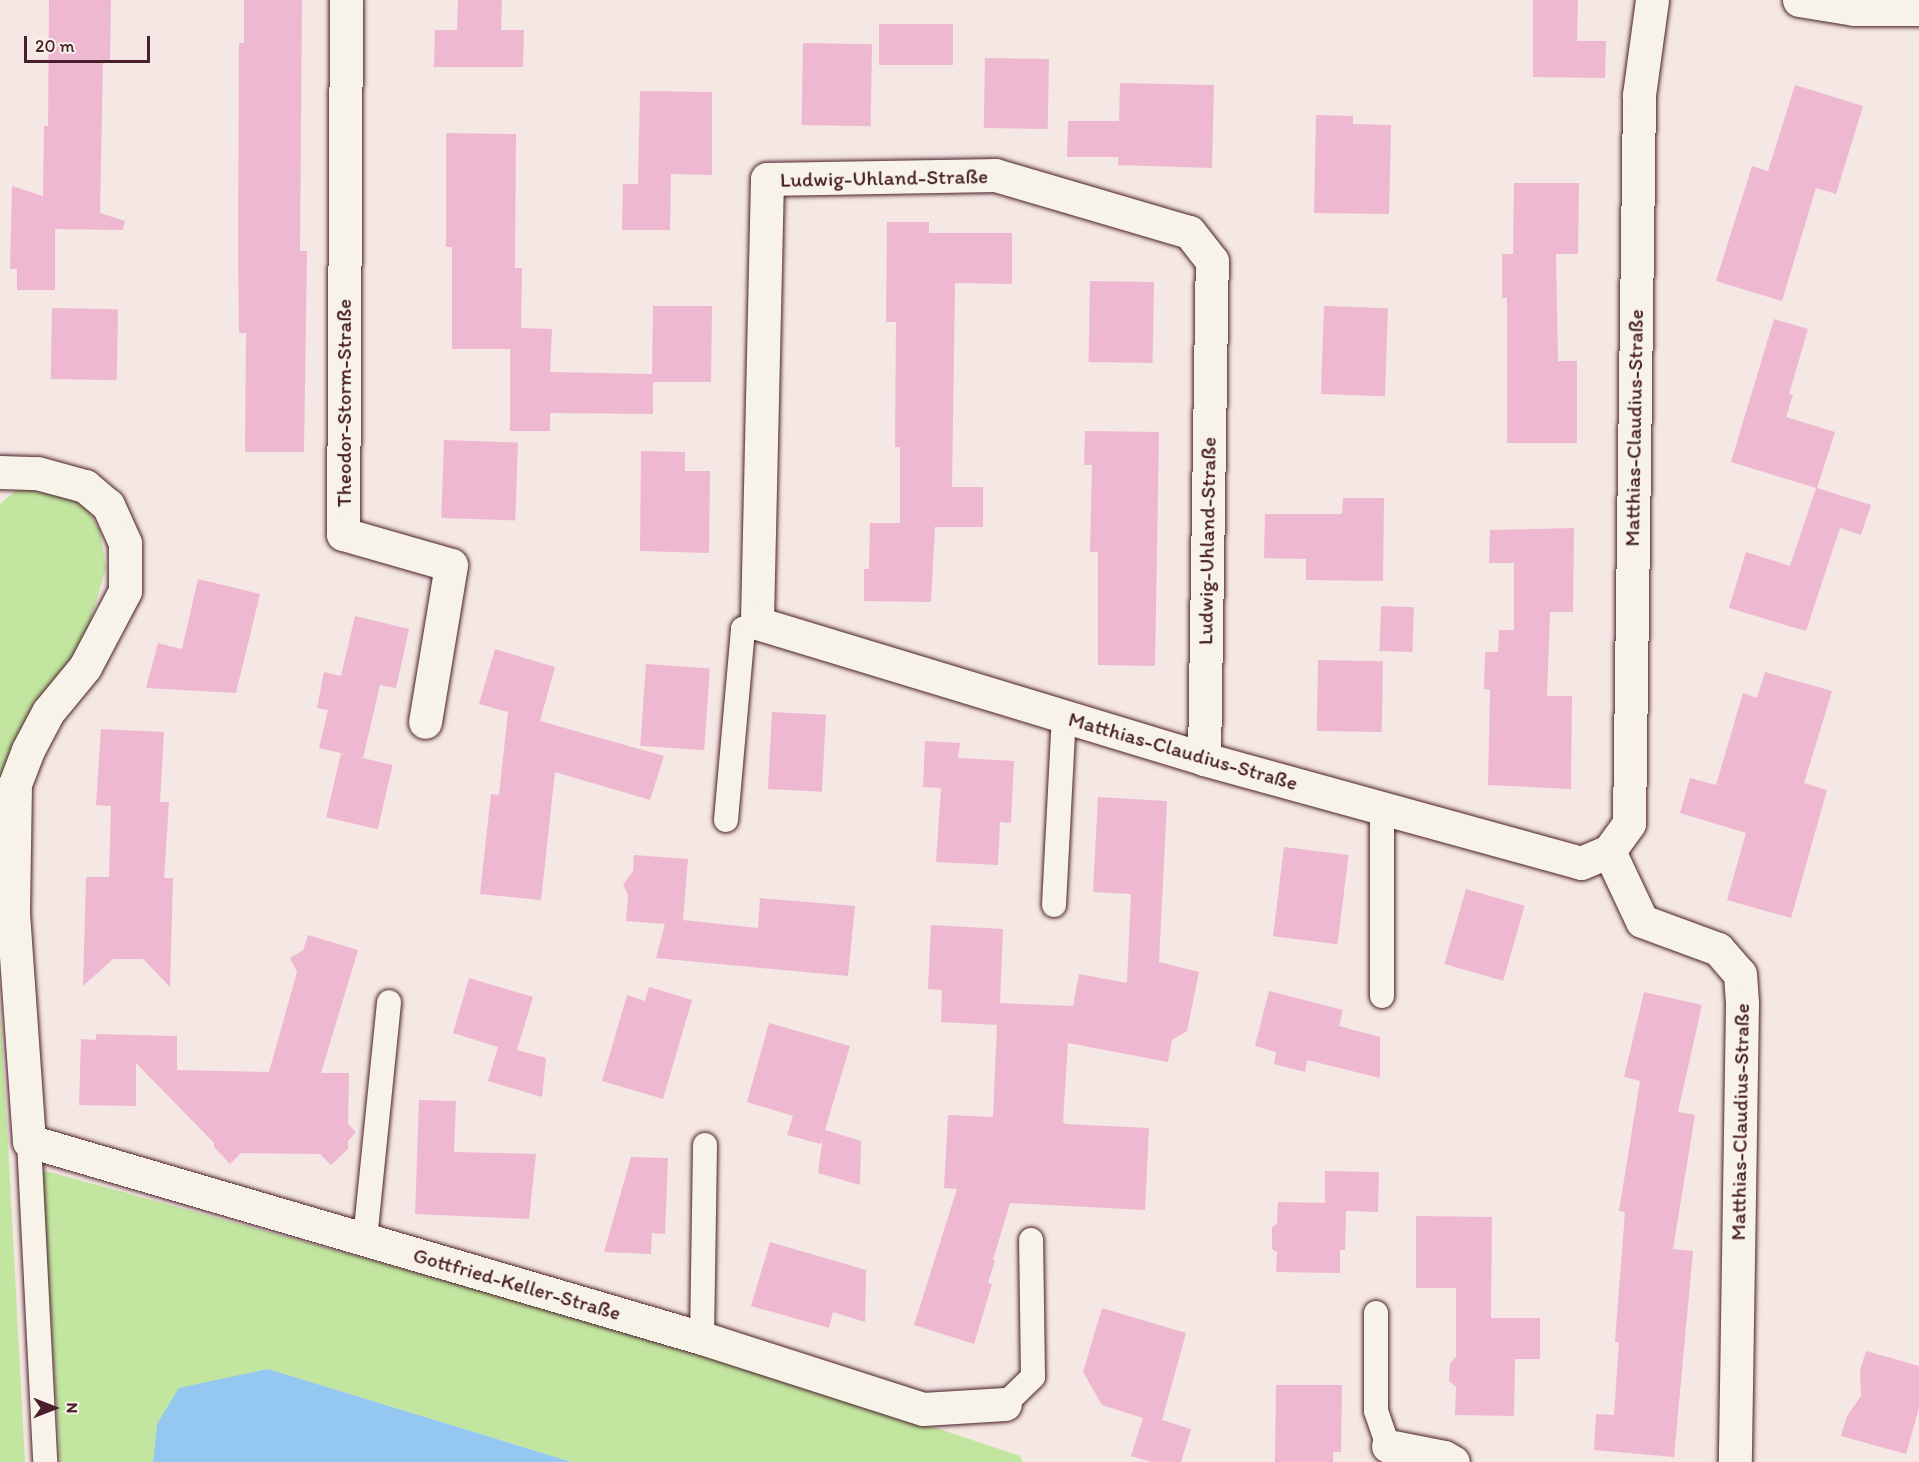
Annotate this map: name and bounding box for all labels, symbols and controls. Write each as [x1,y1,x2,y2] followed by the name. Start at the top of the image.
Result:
[27,24,153,62] scale bar
[35,35,75,57] text: 20 m
[780,164,988,192] street label: Ludwig-Uhland-Straße
[331,299,357,507] street label: Theodor-Storm-Straße
[1619,309,1649,547] street label: Matthias-Claudius-Straße
[1193,437,1221,645] street label: Ludwig-Uhland-Straße
[1065,706,1301,796] street label: Matthias-Claudius-Straße
[1725,1003,1755,1241] street label: Matthias-Claudius-Straße
[410,1242,624,1326] street label: Gottfried-Keller-Straße
[24,1378,84,1438] north arrow
[63,1403,82,1413] text: N

